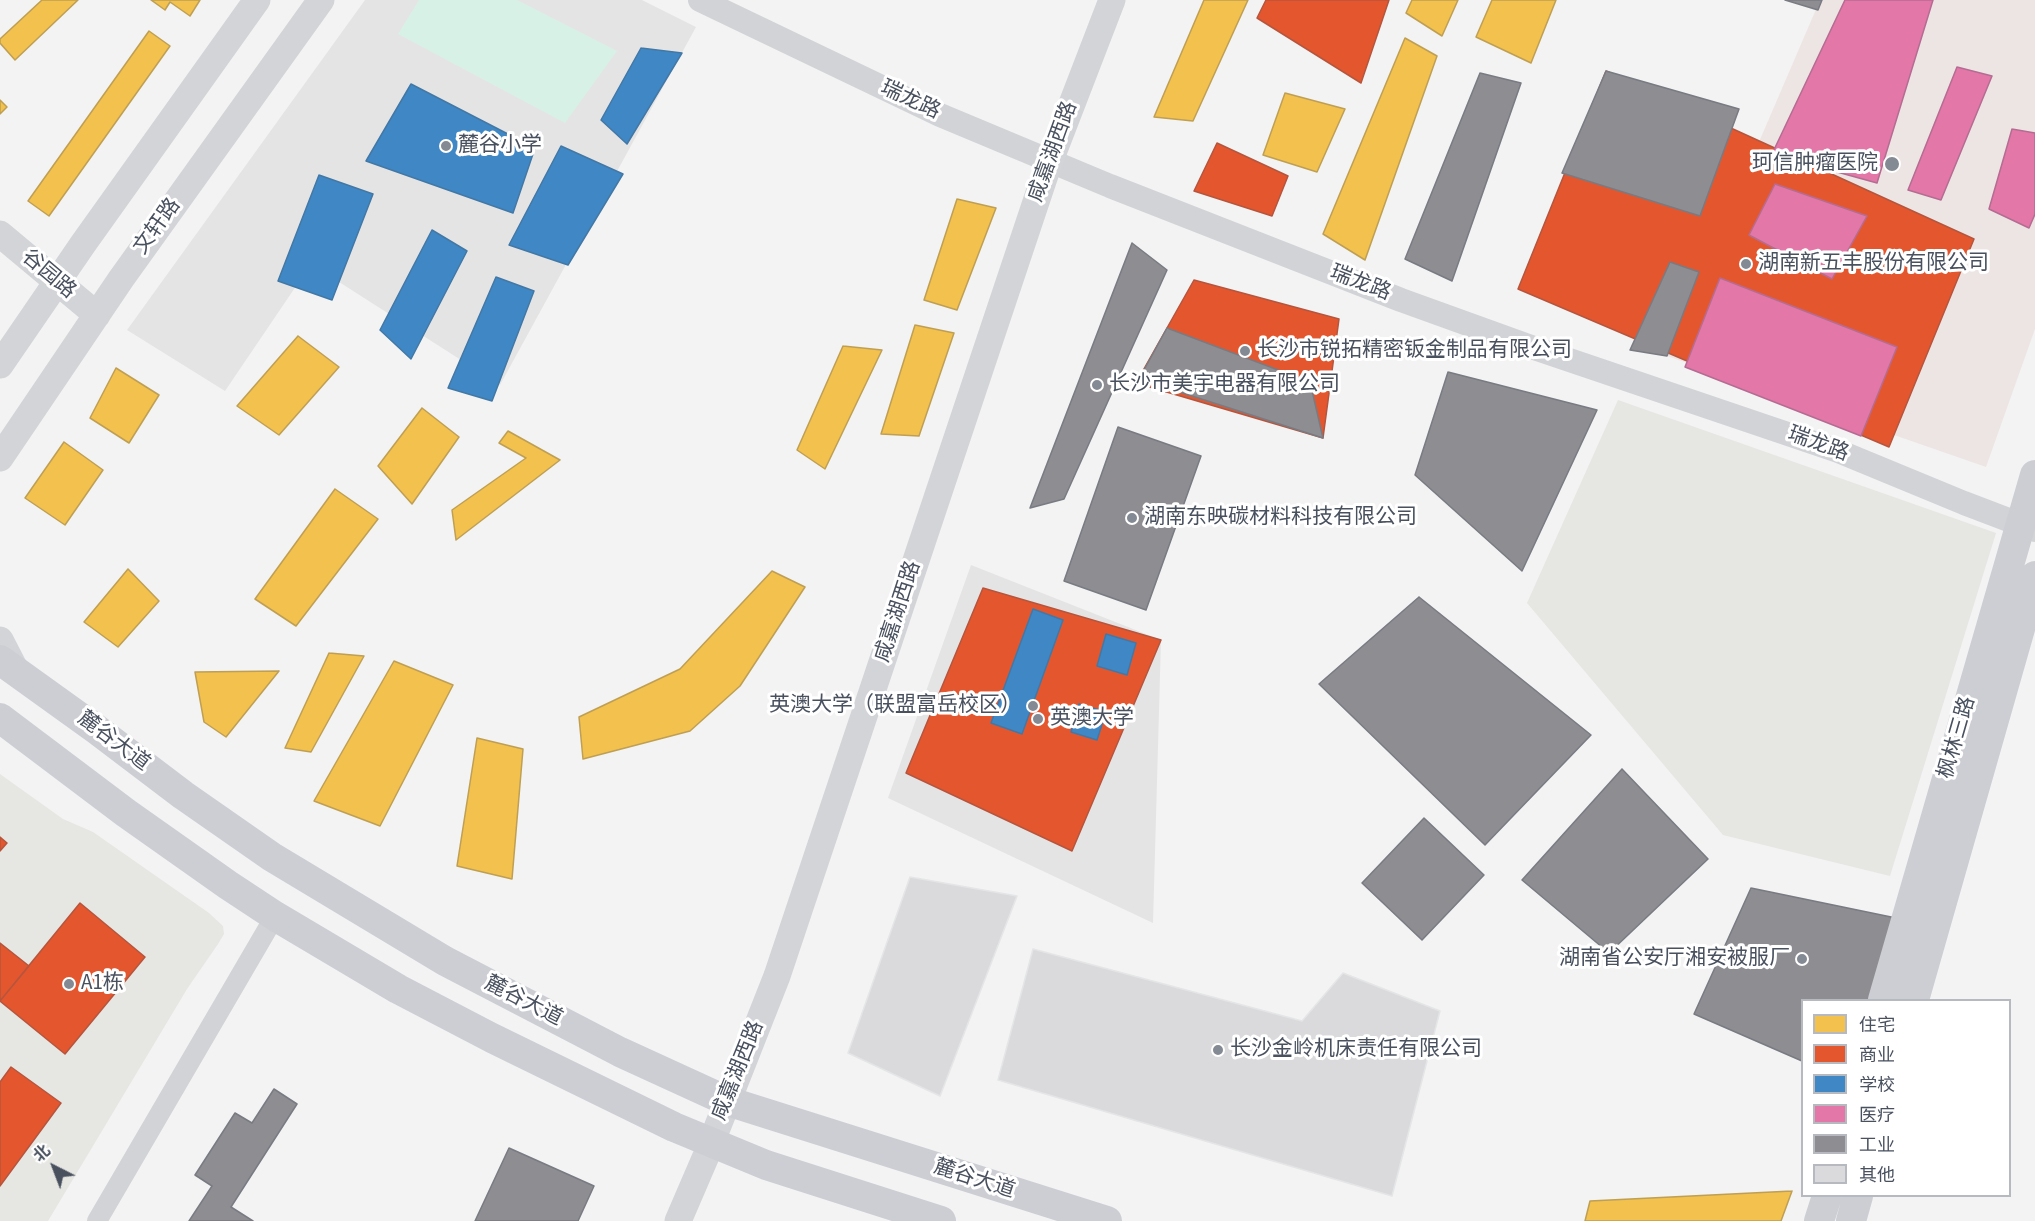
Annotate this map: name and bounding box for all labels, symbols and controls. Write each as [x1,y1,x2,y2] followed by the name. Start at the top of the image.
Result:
[876,76,944,126] street label: 瑞龙路
[1024,98,1084,206] street label: 咸嘉湖西路
[458,133,542,159] place label: 麓谷小学
[439,139,453,153] marker: 麓谷小学
[1752,151,1878,177] place label: 珂信肿瘤医院
[1883,155,1901,173] marker: 珂信肿瘤医院
[129,194,187,260] street label: 文轩路
[16,245,80,305] street label: 谷园路
[1758,251,1989,277] place label: 湖南新五丰股份有限公司
[1739,257,1753,271] marker: 湖南新五丰股份有限公司
[1326,261,1394,307] street label: 瑞龙路
[1257,338,1572,364] place label: 长沙市锐拓精密钣金制品有限公司
[1238,344,1252,358] marker: 长沙市锐拓精密钣金制品有限公司
[1109,372,1340,398] place label: 长沙市美宇电器有限公司
[1090,378,1104,392] marker: 长沙市美宇电器有限公司
[1784,422,1852,468] street label: 瑞龙路
[1144,505,1417,531] place label: 湖南东映碳材料科技有限公司
[1125,511,1139,525] marker: 湖南东映碳材料科技有限公司
[871,558,927,666] street label: 咸嘉湖西路
[769,693,1021,719] place label: 英澳大学（联盟富岳校区）
[1934,694,1982,782] street label: 枫林三路
[1026,699,1040,713] marker: 英澳大学（联盟富岳校区）
[1050,706,1134,732] place label: 英澳大学
[72,707,154,777] street label: 麓谷大道
[1031,712,1045,726] marker: 英澳大学
[1559,946,1790,972] place label: 湖南省公安厅湘安被服厂
[1795,952,1809,966] marker: 湖南省公安厅湘安被服厂
[81,971,124,997] place label: A1栋
[480,972,566,1032] street label: 麓谷大道
[62,977,76,991] marker: A1栋
[1801,999,2011,1197] legend
[1859,1013,1895,1038] text: 住宅
[708,1018,770,1124] street label: 咸嘉湖西路
[1230,1037,1482,1063] place label: 长沙金岭机床责任有限公司
[1211,1043,1225,1057] marker: 长沙金岭机床责任有限公司
[1859,1043,1895,1068] text: 商业
[1859,1073,1895,1098] text: 学校
[1859,1103,1895,1128] text: 医疗
[1859,1133,1895,1158] text: 工业
[24,1137,84,1197] north arrow
[29,1140,55,1167] text: 北
[930,1155,1018,1205] street label: 麓谷大道
[1859,1163,1895,1188] text: 其他

